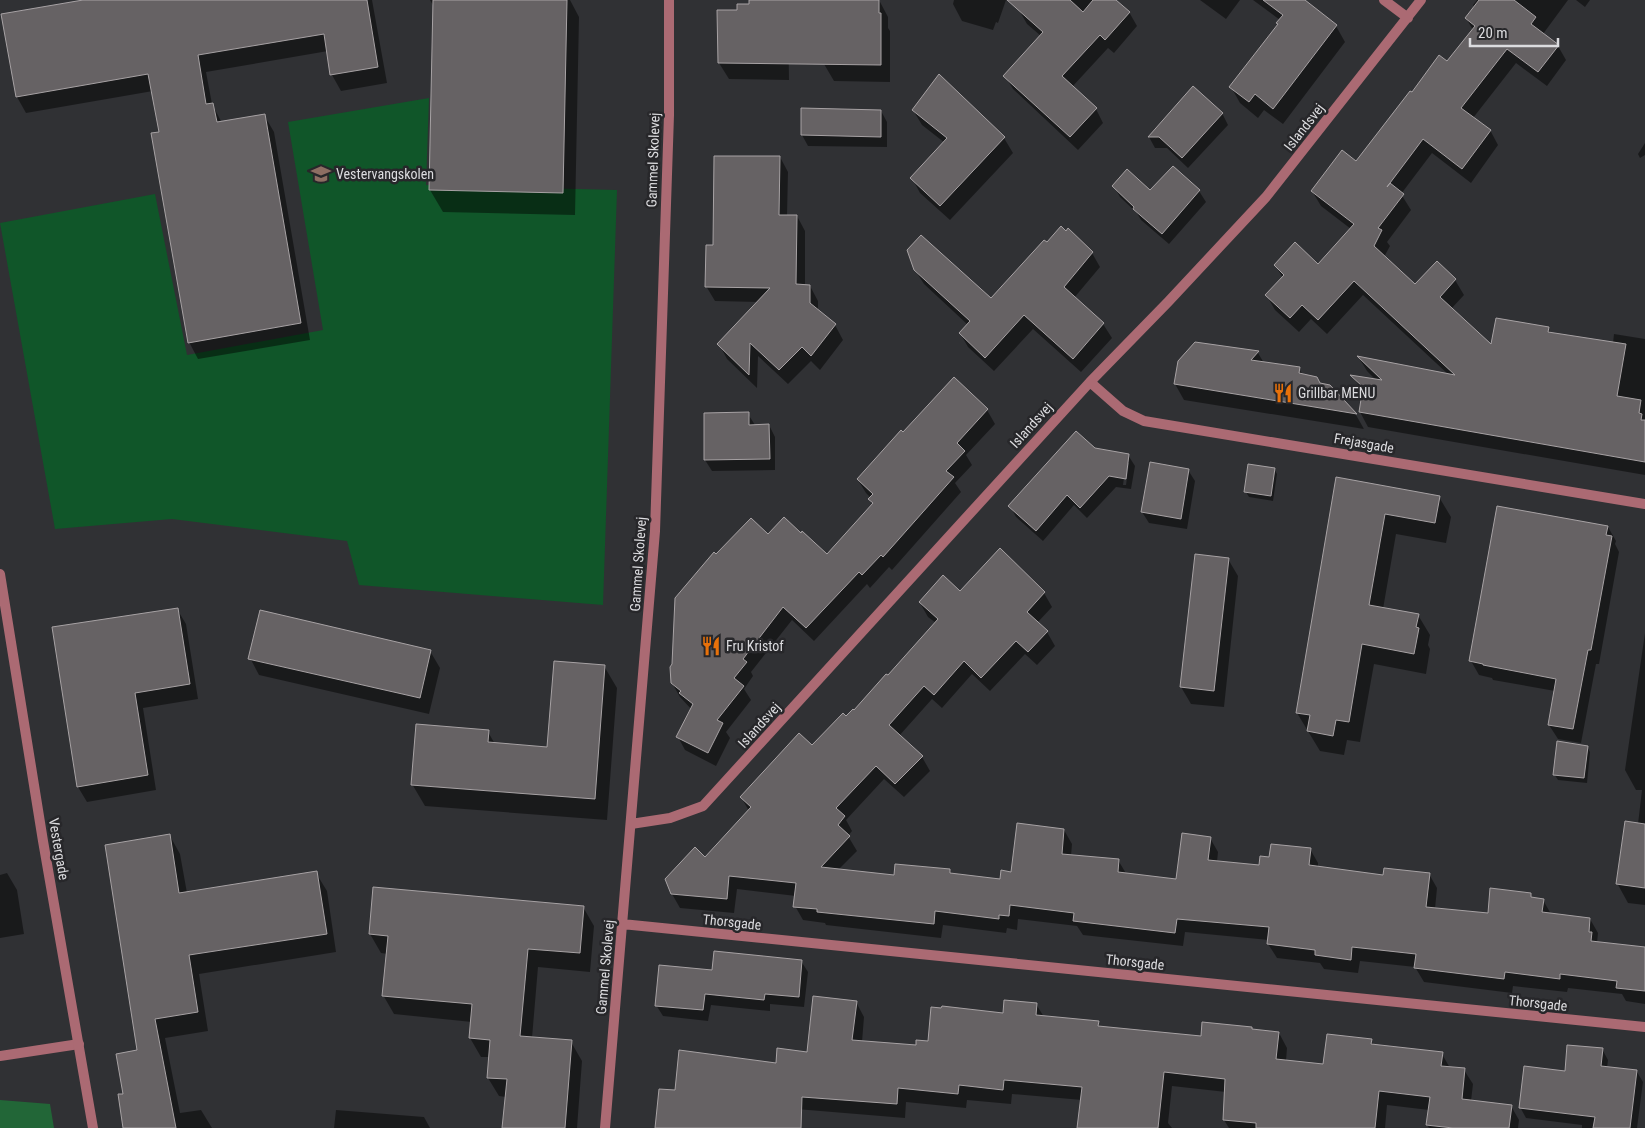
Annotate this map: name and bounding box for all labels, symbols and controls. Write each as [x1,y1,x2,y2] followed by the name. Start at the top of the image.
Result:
[1470,15,1558,47] scale bar
[1478,24,1508,42] text: 20 m
[1281,100,1327,154] street label: Islandsvej
[643,112,663,208] street label: Gammel Skolevej
[310,163,332,185] school or university icon: Vestervangskolen
[336,166,434,182] place label: Vestervangskolen
[1272,382,1294,404] restaurant icon: Grillbar MENU
[1298,385,1375,401] place label: Grillbar MENU
[1006,399,1056,451] street label: Islandsvej
[1333,430,1396,456] street label: Frejasgade
[627,516,649,612] street label: Gammel Skolevej
[700,635,722,657] restaurant icon: Fru Kristof
[726,638,784,654] place label: Fru Kristof
[734,699,784,751] street label: Islandsvej
[46,817,72,882] street label: Vestergade
[702,911,763,933] street label: Thorsgade
[593,919,617,1015] street label: Gammel Skolevej
[1105,951,1166,973] street label: Thorsgade
[1508,992,1569,1014] street label: Thorsgade

